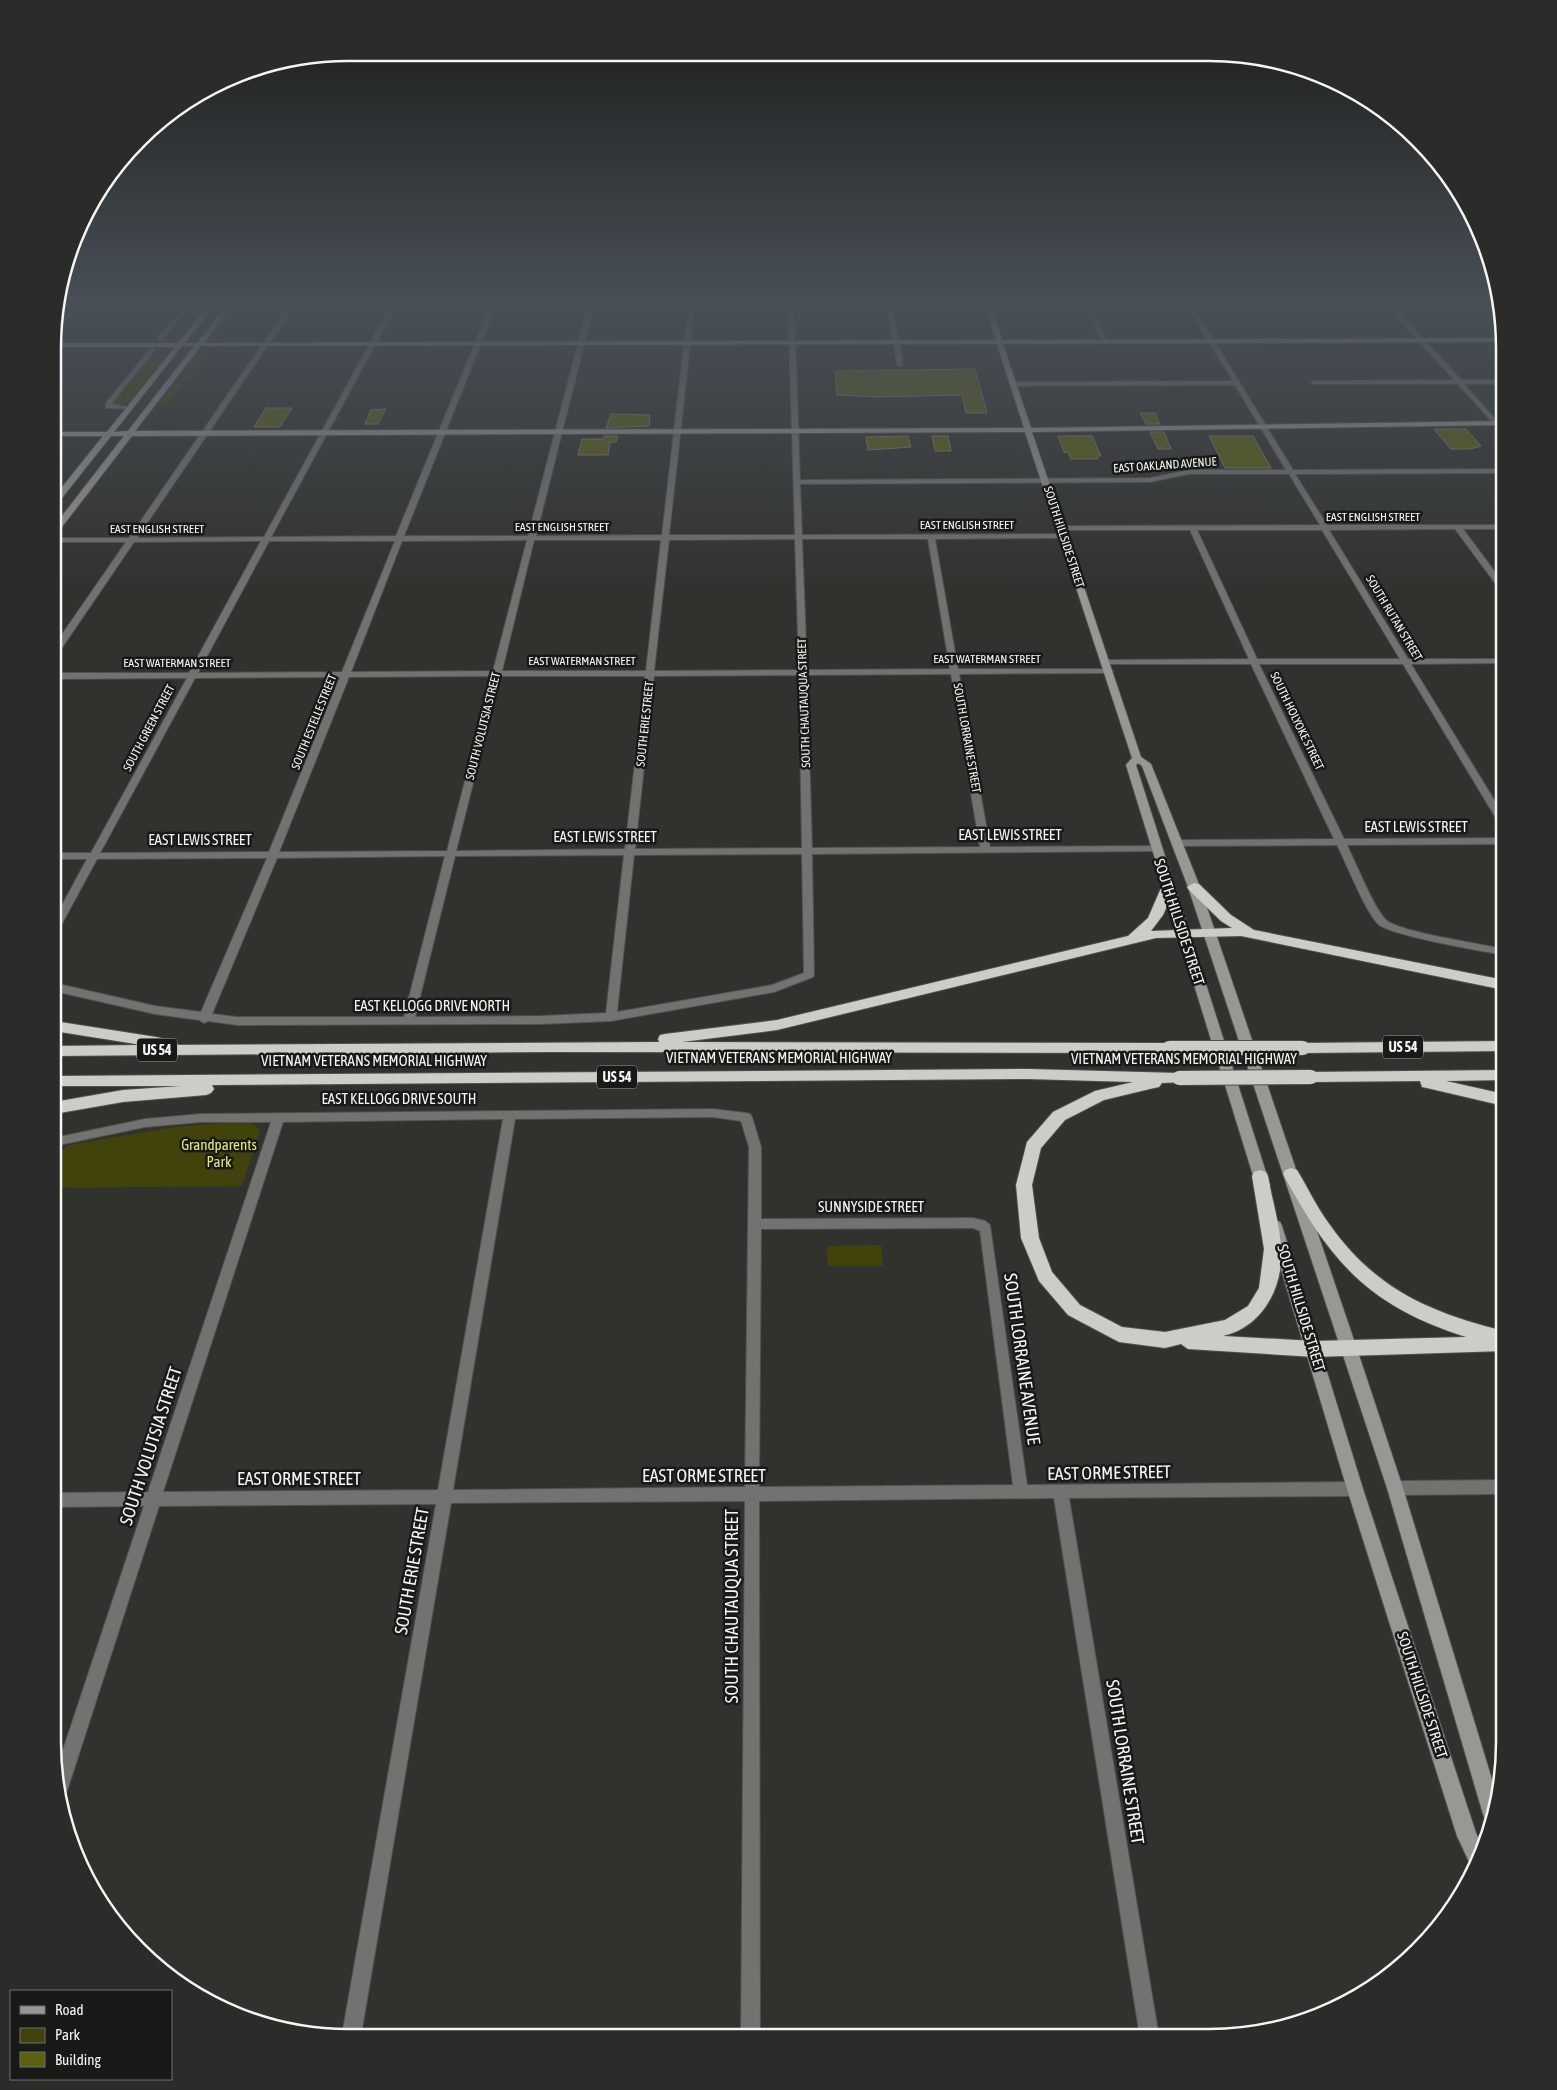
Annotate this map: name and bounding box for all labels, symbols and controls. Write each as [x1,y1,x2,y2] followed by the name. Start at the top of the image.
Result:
[1113,454,1217,476] street label: EAST OAKLAND AVENUE
[1041,485,1087,590] street label: SOUTH HILLSIDE STREET
[1326,510,1421,524] street label: EAST ENGLISH STREET
[920,518,1015,532] street label: EAST ENGLISH STREET
[515,520,610,534] street label: EAST ENGLISH STREET
[110,522,205,536] street label: EAST ENGLISH STREET
[1363,573,1425,664] street label: SOUTH RUTAN STREET
[795,637,813,768] street label: SOUTH CHAUTAUQUA STREET
[933,652,1042,666] street label: EAST WATERMAN STREET
[528,654,637,668] street label: EAST WATERMAN STREET
[123,656,232,670] street label: EAST WATERMAN STREET
[463,670,503,781] street label: SOUTH VOLUTSIA STREET
[1267,670,1327,773] street label: SOUTH HOLYOKE STREET
[289,672,340,772] street label: SOUTH ESTELLE STREET
[634,680,657,767] street label: SOUTH ERIE STREET
[120,682,178,774] street label: SOUTH GREEN STREET
[950,682,984,795] street label: SOUTH LORRAINE STREET
[1364,818,1468,835] street label: EAST LEWIS STREET
[958,826,1062,843] street label: EAST LEWIS STREET
[553,828,657,845] street label: EAST LEWIS STREET
[148,831,252,848] street label: EAST LEWIS STREET
[1151,856,1208,988] street label: SOUTH HILLSIDE STREET
[354,997,510,1014] street label: EAST KELLOGG DRIVE NORTH
[1383,1036,1423,1058] road number: US 54
[137,1038,177,1062] road number: US 54
[666,1049,892,1066] street label: VIETNAM VETERANS MEMORIAL HIGHWAY
[1071,1050,1297,1067] street label: VIETNAM VETERANS MEMORIAL HIGHWAY
[261,1052,487,1069] street label: VIETNAM VETERANS MEMORIAL HIGHWAY
[597,1066,637,1088] road number: US 54
[321,1090,477,1107] street label: EAST KELLOGG DRIVE SOUTH
[181,1136,257,1170] park label: Grandparents Park
[818,1198,925,1215] street label: SUNNYSIDE STREET
[1274,1242,1329,1374] street label: SOUTH HILLSIDE STREET
[1000,1272,1045,1446] street label: SOUTH LORRAINE AVENUE
[115,1364,186,1528] street label: SOUTH VOLUTSIA STREET
[1047,1461,1171,1484] street label: EAST ORME STREET
[642,1465,766,1486] street label: EAST ORME STREET
[237,1468,361,1489] street label: EAST ORME STREET
[390,1506,433,1636] street label: SOUTH ERIE STREET
[721,1509,742,1703] street label: SOUTH CHAUTAUQUA STREET
[1394,1629,1451,1761] street label: SOUTH HILLSIDE STREET
[1102,1678,1149,1846] street label: SOUTH LORRAINE STREET
[10,1990,172,2080] legend
[55,2001,84,2018] text: Road
[55,2026,80,2043] text: Park
[55,2051,101,2068] text: Building

